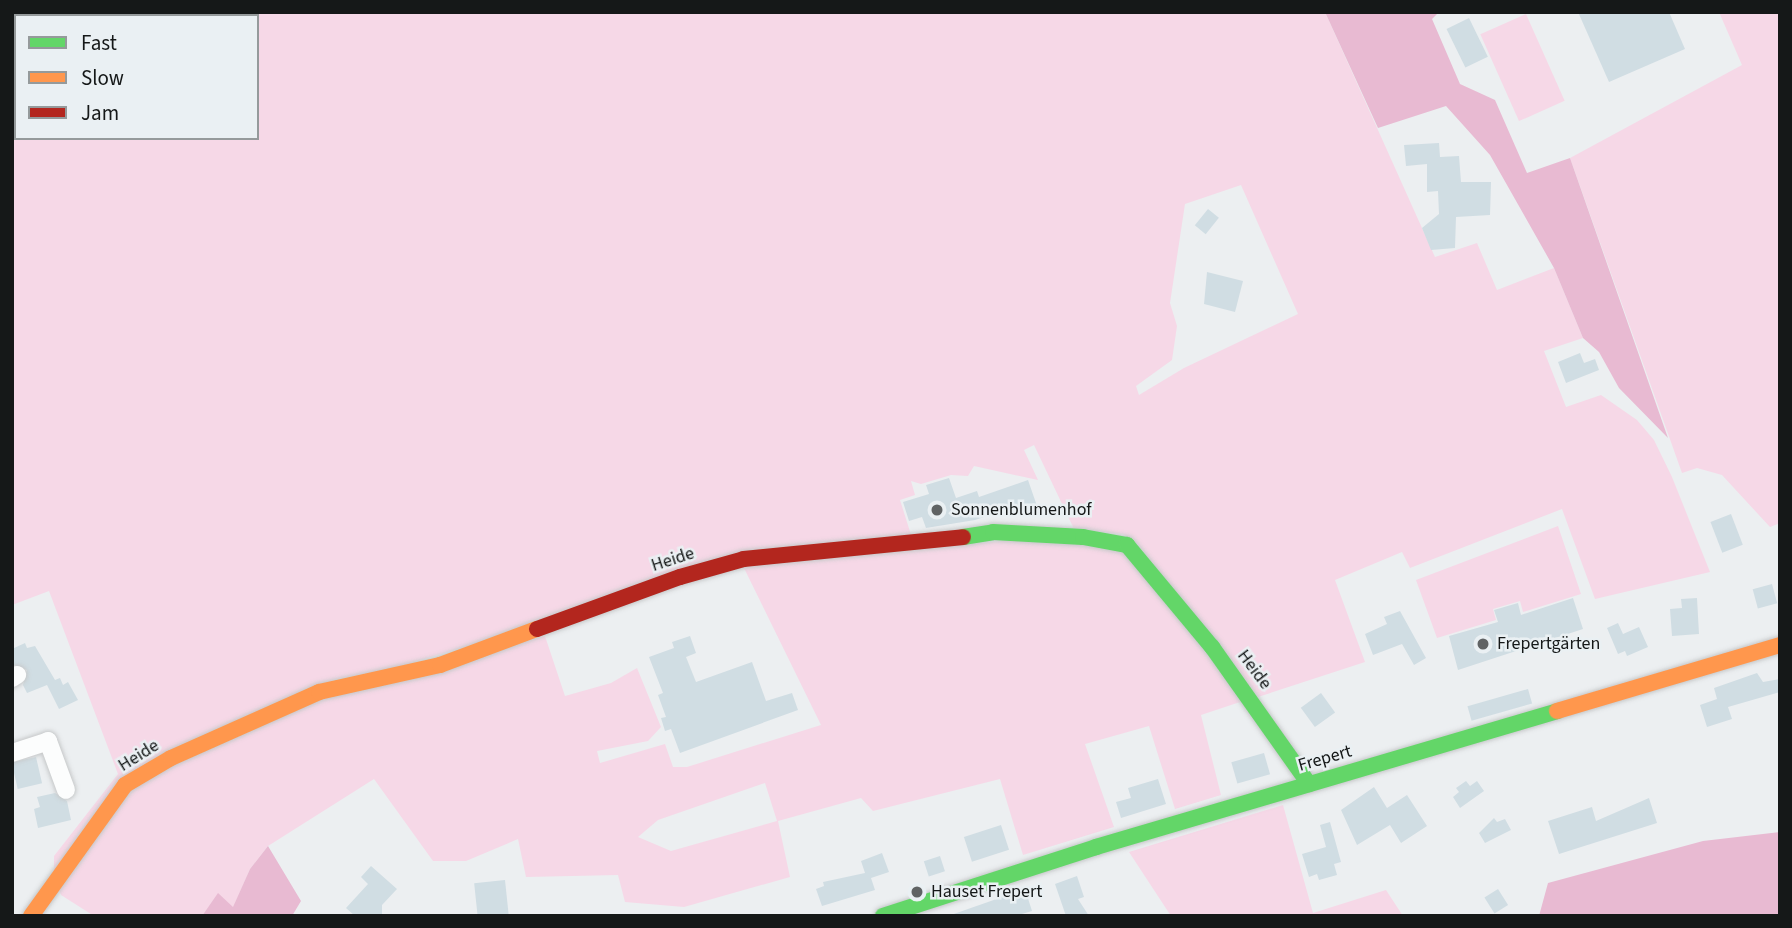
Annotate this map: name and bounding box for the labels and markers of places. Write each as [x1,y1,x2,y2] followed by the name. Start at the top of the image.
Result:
[951,499,1092,521] place label: Sonnenblumenhof
[929,502,945,518] marker: Sonnenblumenhof
[1497,633,1600,655] place label: Frepertgärten
[1475,636,1491,652] marker: Frepertgärten
[931,881,1042,903] place label: Hauset Frepert
[909,884,925,900] marker: Hauset Frepert

